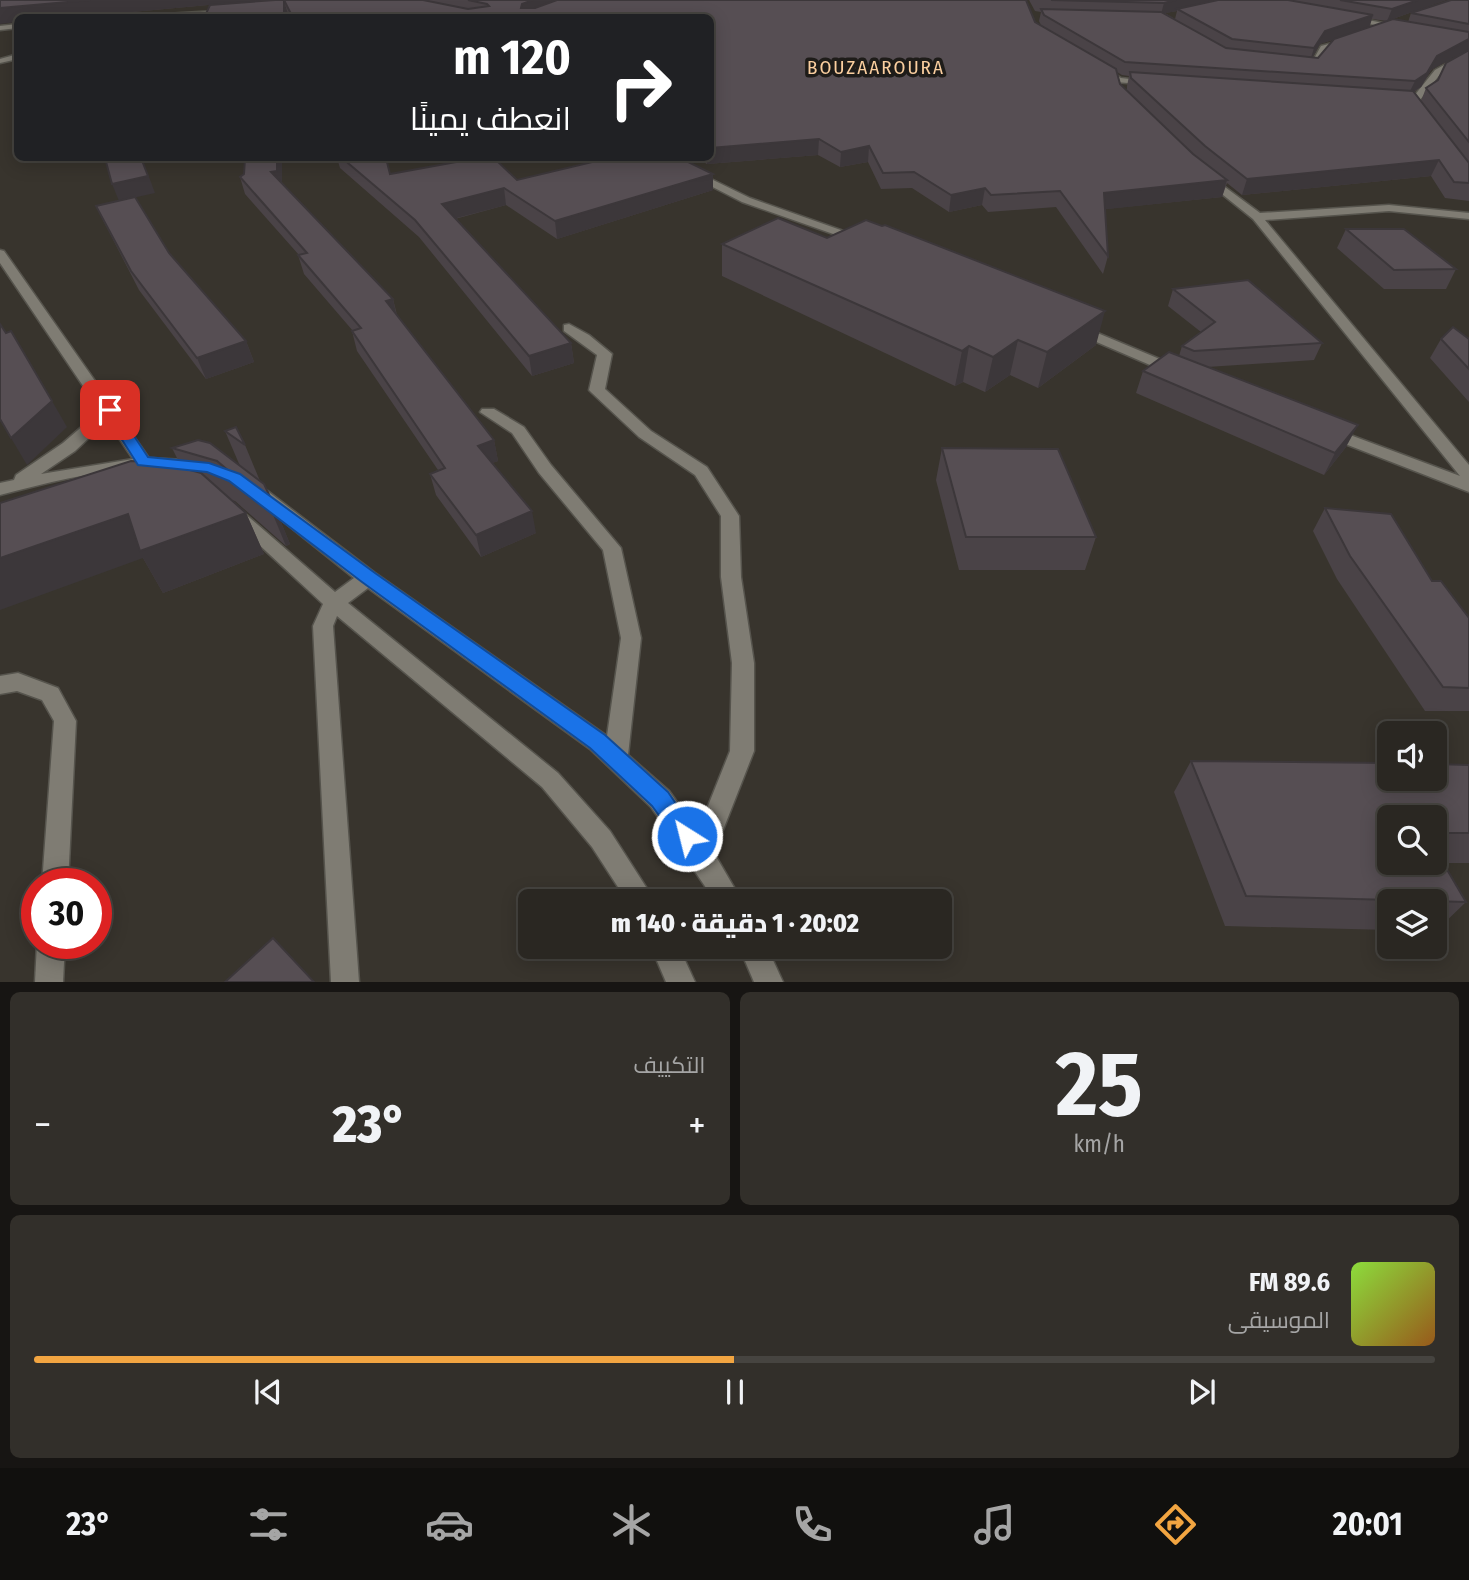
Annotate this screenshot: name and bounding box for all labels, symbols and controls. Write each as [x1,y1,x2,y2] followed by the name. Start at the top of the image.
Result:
[453,28,571,87] text: 120 m
[595,42,686,133] icon: right
[807,56,945,79] district label: BOUZAAROURA
[410,100,571,138] text: انعطف يمينًا
[80,380,140,440] pin
[91,391,129,429] icon: arrive
[1377,721,1447,959] map controls
[1377,721,1447,791] button: sound
[650,799,724,873] position arrow
[1377,805,1447,875] button: search
[21,868,112,959] speed limit sign: 30
[1377,889,1447,959] button: layers
[611,908,859,939] text: 20:02 · 1 دقيقة · 140 m
[1056,1030,1143,1139] text: 25
[633,1051,706,1079] text: التكييف
[333,1093,407,1156] text: 23°
[34,1102,51,1148] text: −
[688,1102,706,1148] text: +
[1074,1130,1125,1158] text: km/h
[1249,1267,1330,1298] text: 89.6 FM
[1228,1306,1330,1334] text: الموسيقى
[249,1373,287,1411] icon: previous
[716,1373,754,1411] icon: pause
[1183,1373,1221,1411] icon: next
[244,1500,293,1549] icon: filters
[425,1500,474,1549] icon: car
[607,1500,656,1549] icon: climate
[788,1500,837,1549] icon: phone
[970,1500,1019,1549] icon: music
[1151,1500,1200,1549] icon: directions
[66,1505,111,1543] text: 23°
[1333,1505,1403,1543] text: 20:01

